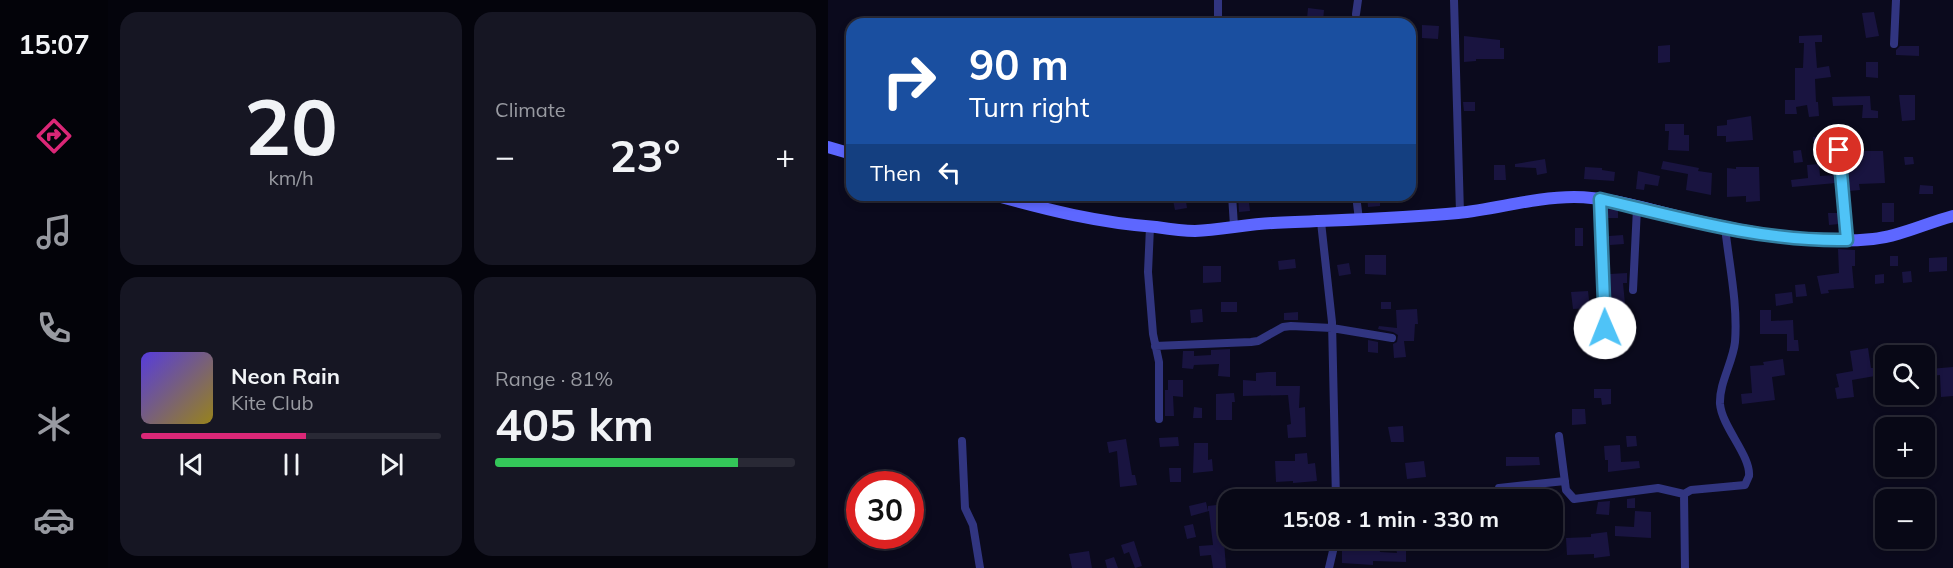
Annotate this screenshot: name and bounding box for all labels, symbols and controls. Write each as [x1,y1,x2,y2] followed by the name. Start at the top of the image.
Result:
[18,27,90,61] text: 15:07
[969,38,1069,91] text: 90 m
[870,42,948,120] icon: right
[244,77,338,175] text: 20
[969,90,1089,124] text: Turn right
[495,97,566,122] text: Climate
[33,115,75,157] icon: directions
[1813,124,1864,175] pin
[609,127,681,183] text: 23°
[1822,133,1855,166] icon: arrive
[495,135,515,176] text: −
[775,135,795,176] text: +
[933,156,966,189] icon: left
[870,159,921,187] text: Then
[268,165,314,190] text: km/h
[33,211,75,253] icon: music
[1573,296,1637,360] position arrow
[33,307,75,349] icon: phone
[1875,345,1935,549] map controls
[1875,345,1935,405] button: search
[231,362,340,390] text: Neon Rain
[495,366,613,391] text: Range · 81%
[231,390,313,415] text: Kite Club
[495,396,654,452] text: 405 km
[33,403,75,445] icon: climate
[1875,417,1935,477] button: +
[175,448,208,481] icon: previous
[275,448,308,481] icon: pause
[375,448,408,481] icon: next
[846,471,924,549] speed limit sign: 30
[1875,489,1935,549] button: −
[33,499,75,541] icon: car
[1282,505,1499,533] text: 15:08 · 1 min · 330 m

